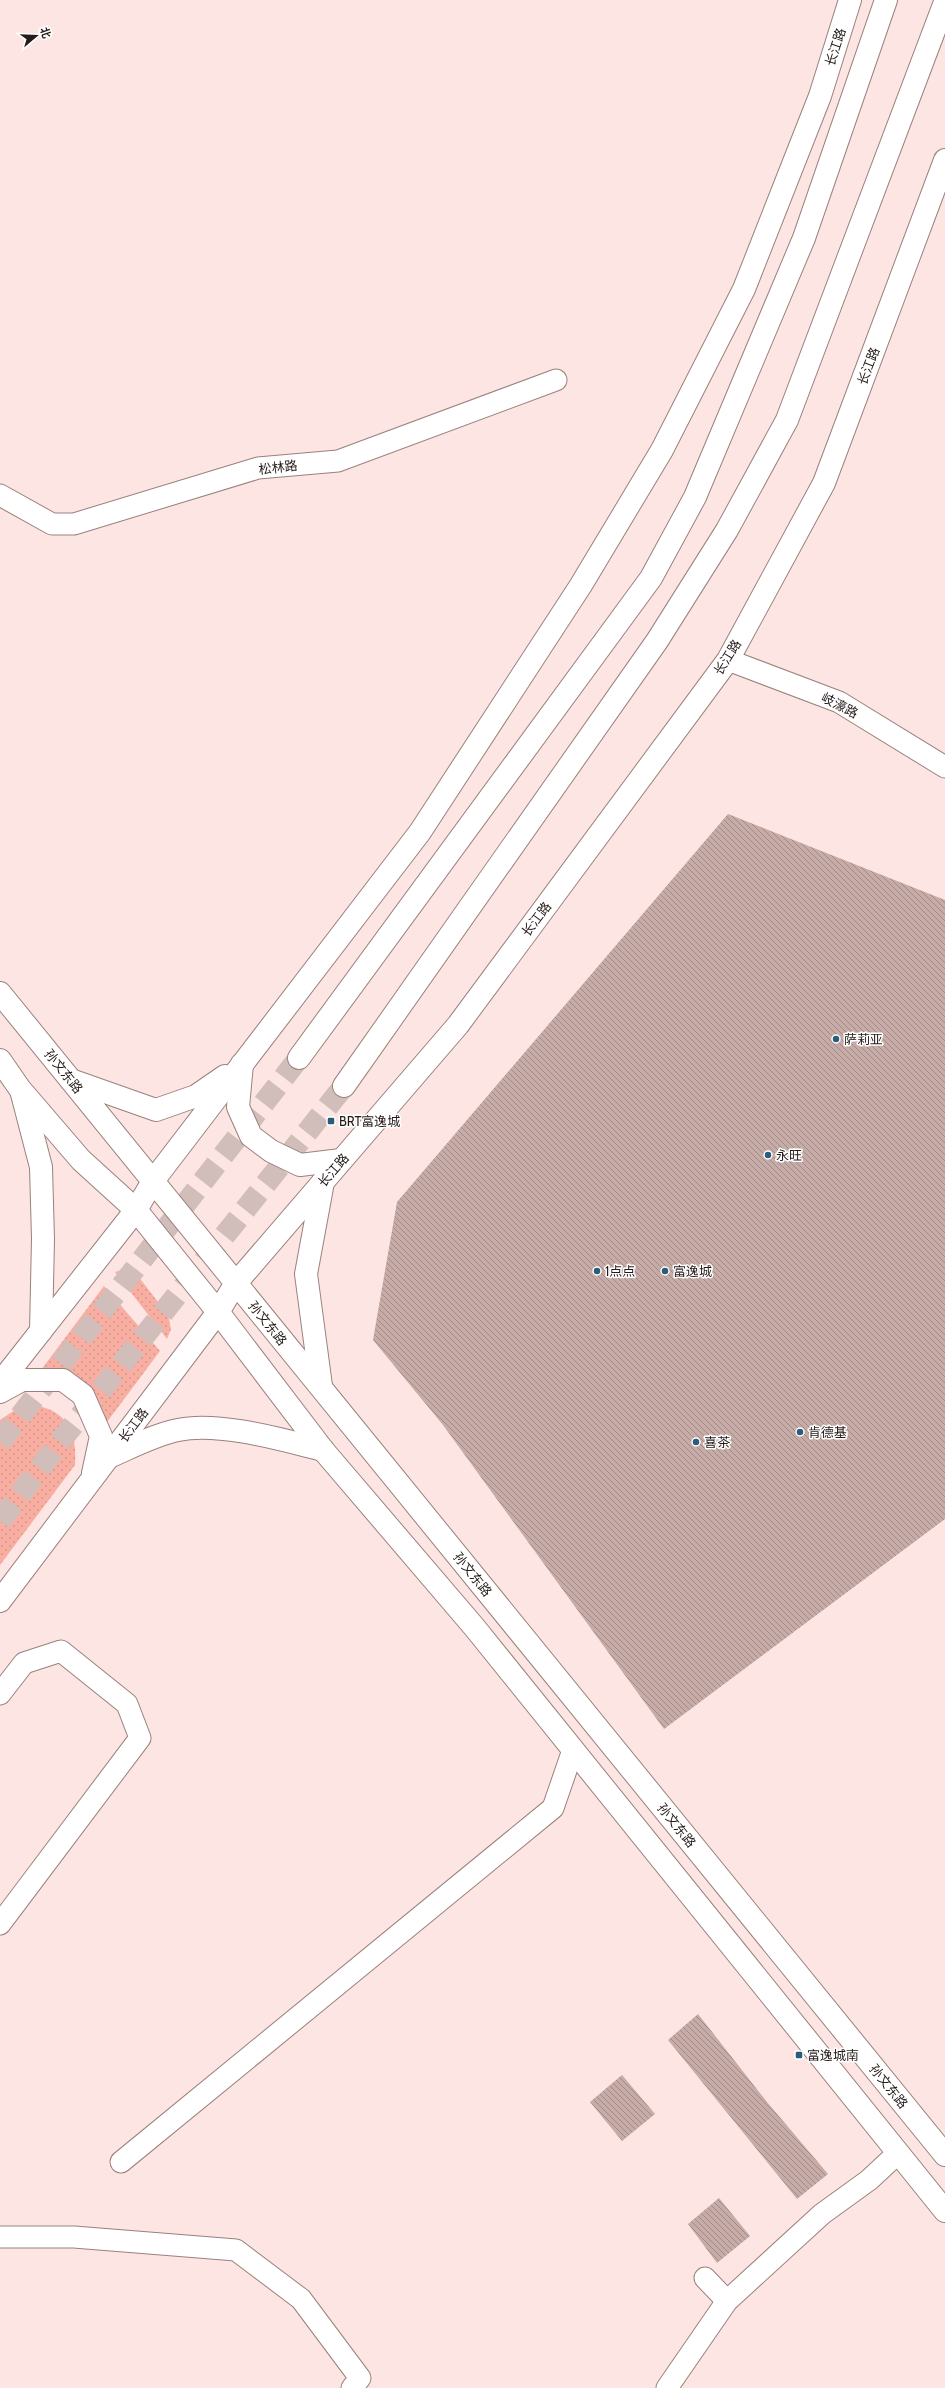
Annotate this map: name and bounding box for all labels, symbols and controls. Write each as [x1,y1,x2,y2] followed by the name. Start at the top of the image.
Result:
[16,16,56,56] north arrow
[37,25,54,40] text: 北
[821,26,849,68] street label: 长江路
[854,345,882,387] street label: 长江路
[258,457,298,477] street label: 松林路
[710,636,744,678] street label: 长江路
[819,689,861,721] street label: 岐濠路
[518,899,554,939] street label: 长江路
[844,1031,883,1047] place label: 萨莉亚
[831,1034,841,1044] marker: 萨莉亚
[41,1046,87,1096] street label: 孙文东路
[339,1113,400,1129] place label: BRT富逸城
[326,1116,336,1126] marker: BRT富逸城
[776,1147,802,1163] place label: 永旺
[314,1150,352,1190] street label: 长江路
[763,1150,773,1160] marker: 永旺
[605,1263,635,1279] place label: 1点点
[673,1263,712,1279] place label: 富逸城
[592,1266,602,1276] marker: 1点点
[660,1266,670,1276] marker: 富逸城
[245,1298,291,1348] street label: 孙文东路
[115,1405,151,1445] street label: 长江路
[808,1424,847,1440] place label: 肯德基
[795,1427,805,1437] marker: 肯德基
[704,1434,731,1450] place label: 喜茶
[691,1437,701,1447] marker: 喜茶
[450,1549,496,1599] street label: 孙文东路
[654,1800,700,1850] street label: 孙文东路
[807,2047,859,2063] place label: 富逸城南
[794,2050,804,2060] marker: 富逸城南
[866,2061,912,2111] street label: 孙文东路

